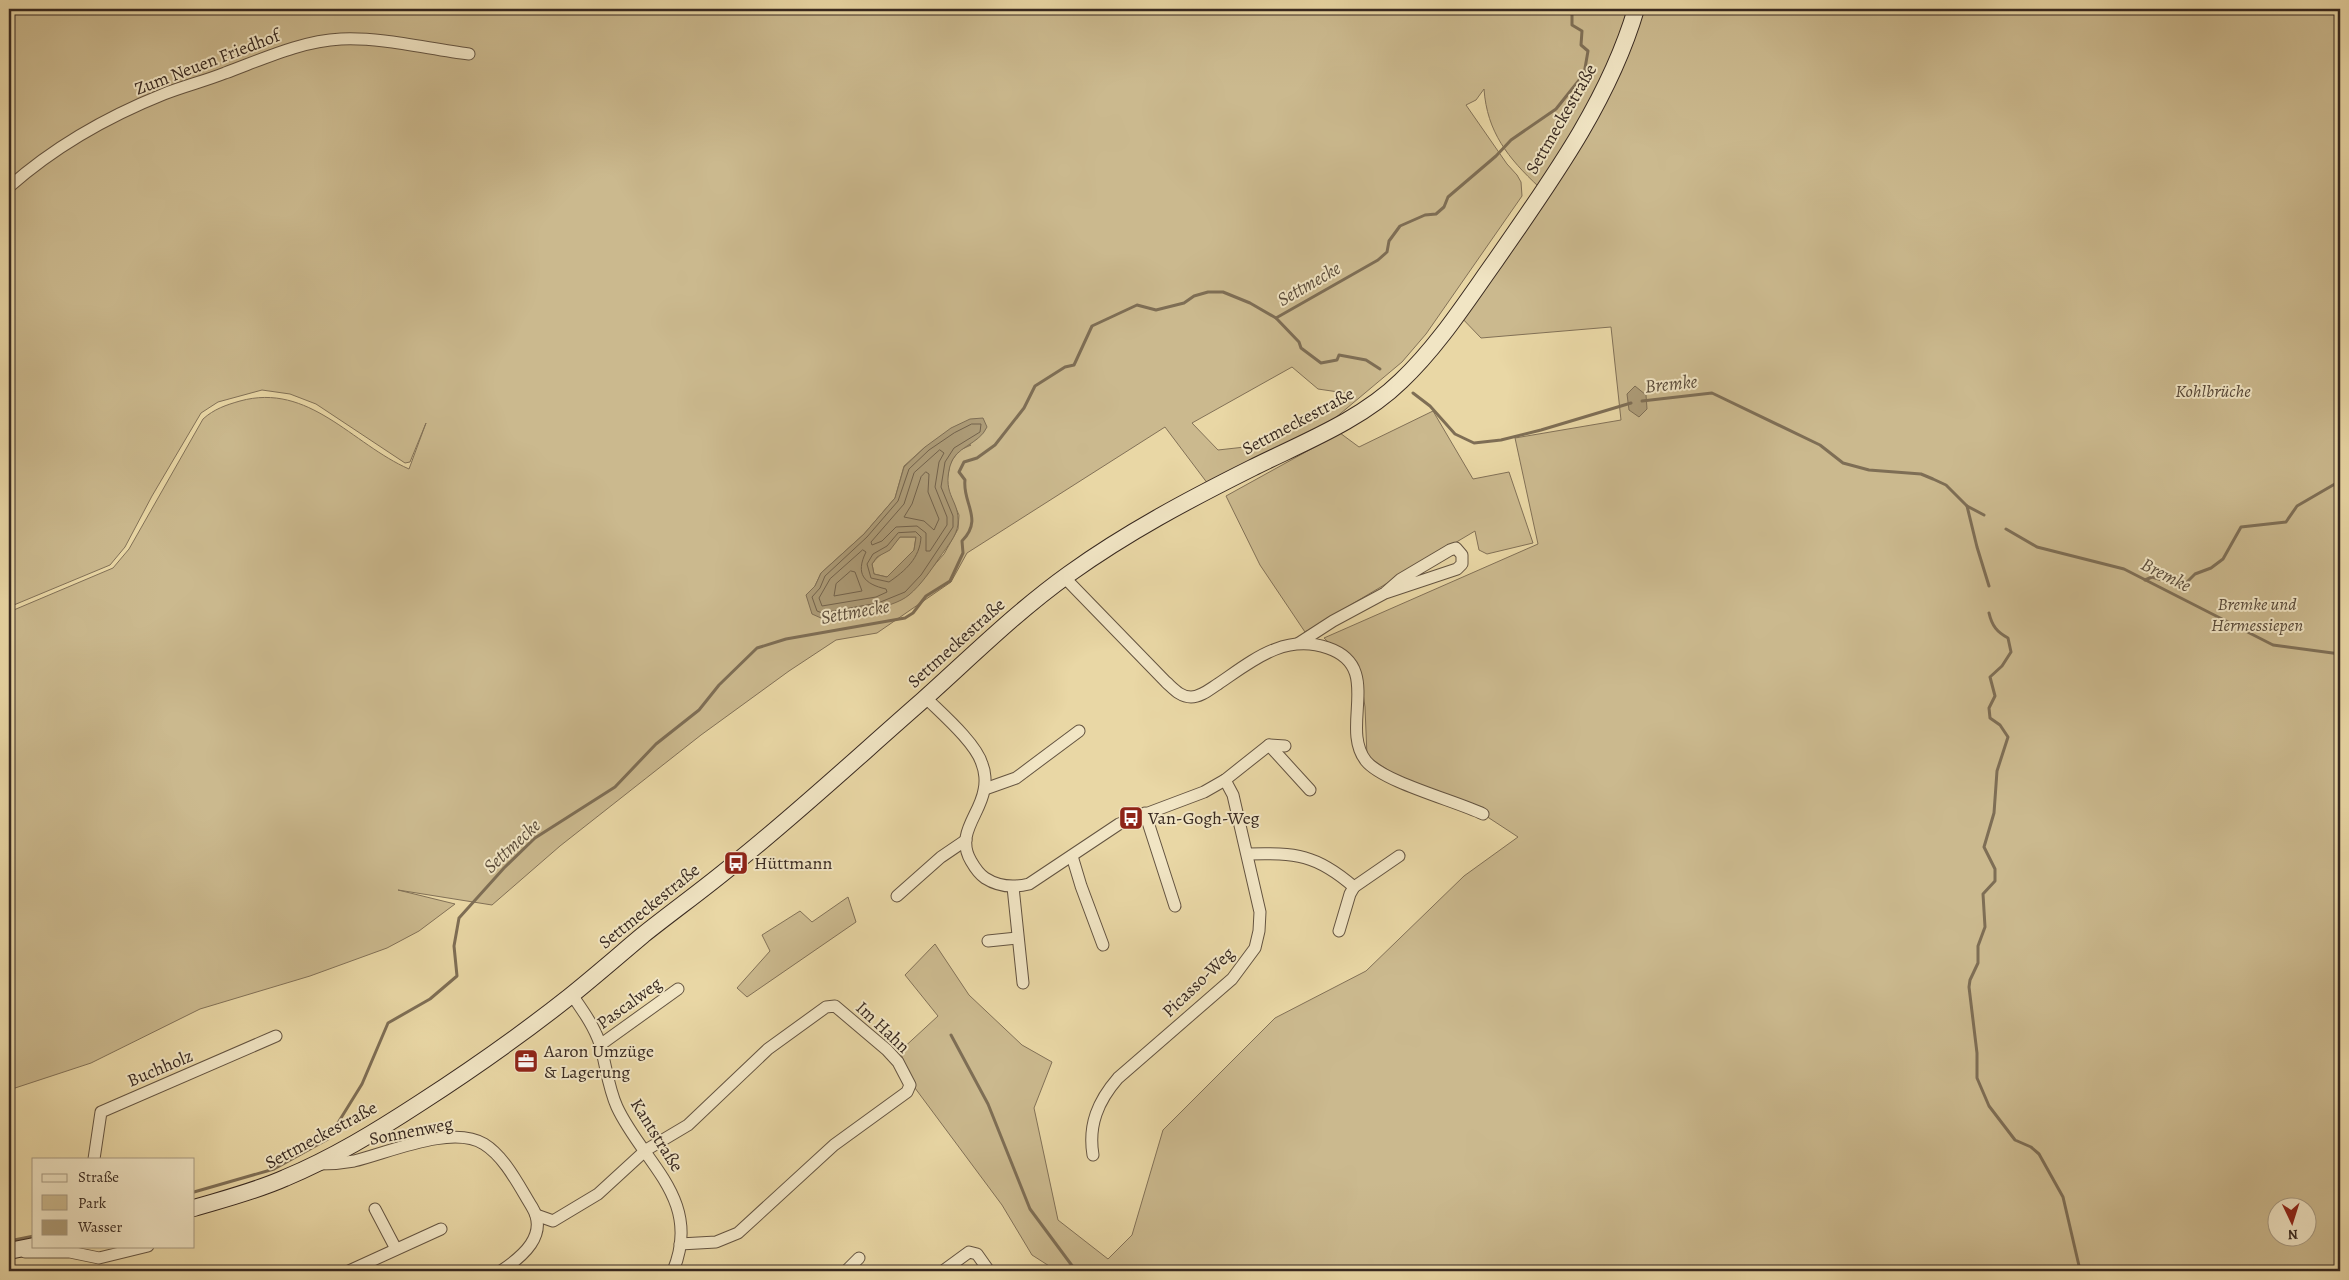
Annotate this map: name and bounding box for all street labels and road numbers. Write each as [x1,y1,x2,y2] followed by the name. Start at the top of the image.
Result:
[131,22,286,101] street label: Zum Neuen Friedhof
[1520,60,1602,178] street label: Settmeckestraße
[1238,381,1358,461] street label: Settmeckestraße
[902,593,1010,693] street label: Settmeckestraße
[593,858,705,954] street label: Settmeckestraße
[1157,941,1239,1023] street label: Picasso-Weg
[592,971,666,1035] street label: Pascalweg
[851,996,915,1058] street label: Im Hahn
[124,1043,196,1093] street label: Buchholz
[625,1094,689,1176] street label: Kantstraße
[261,1095,381,1175] street label: Settmeckestraße
[367,1111,455,1151] street label: Sonnenweg

